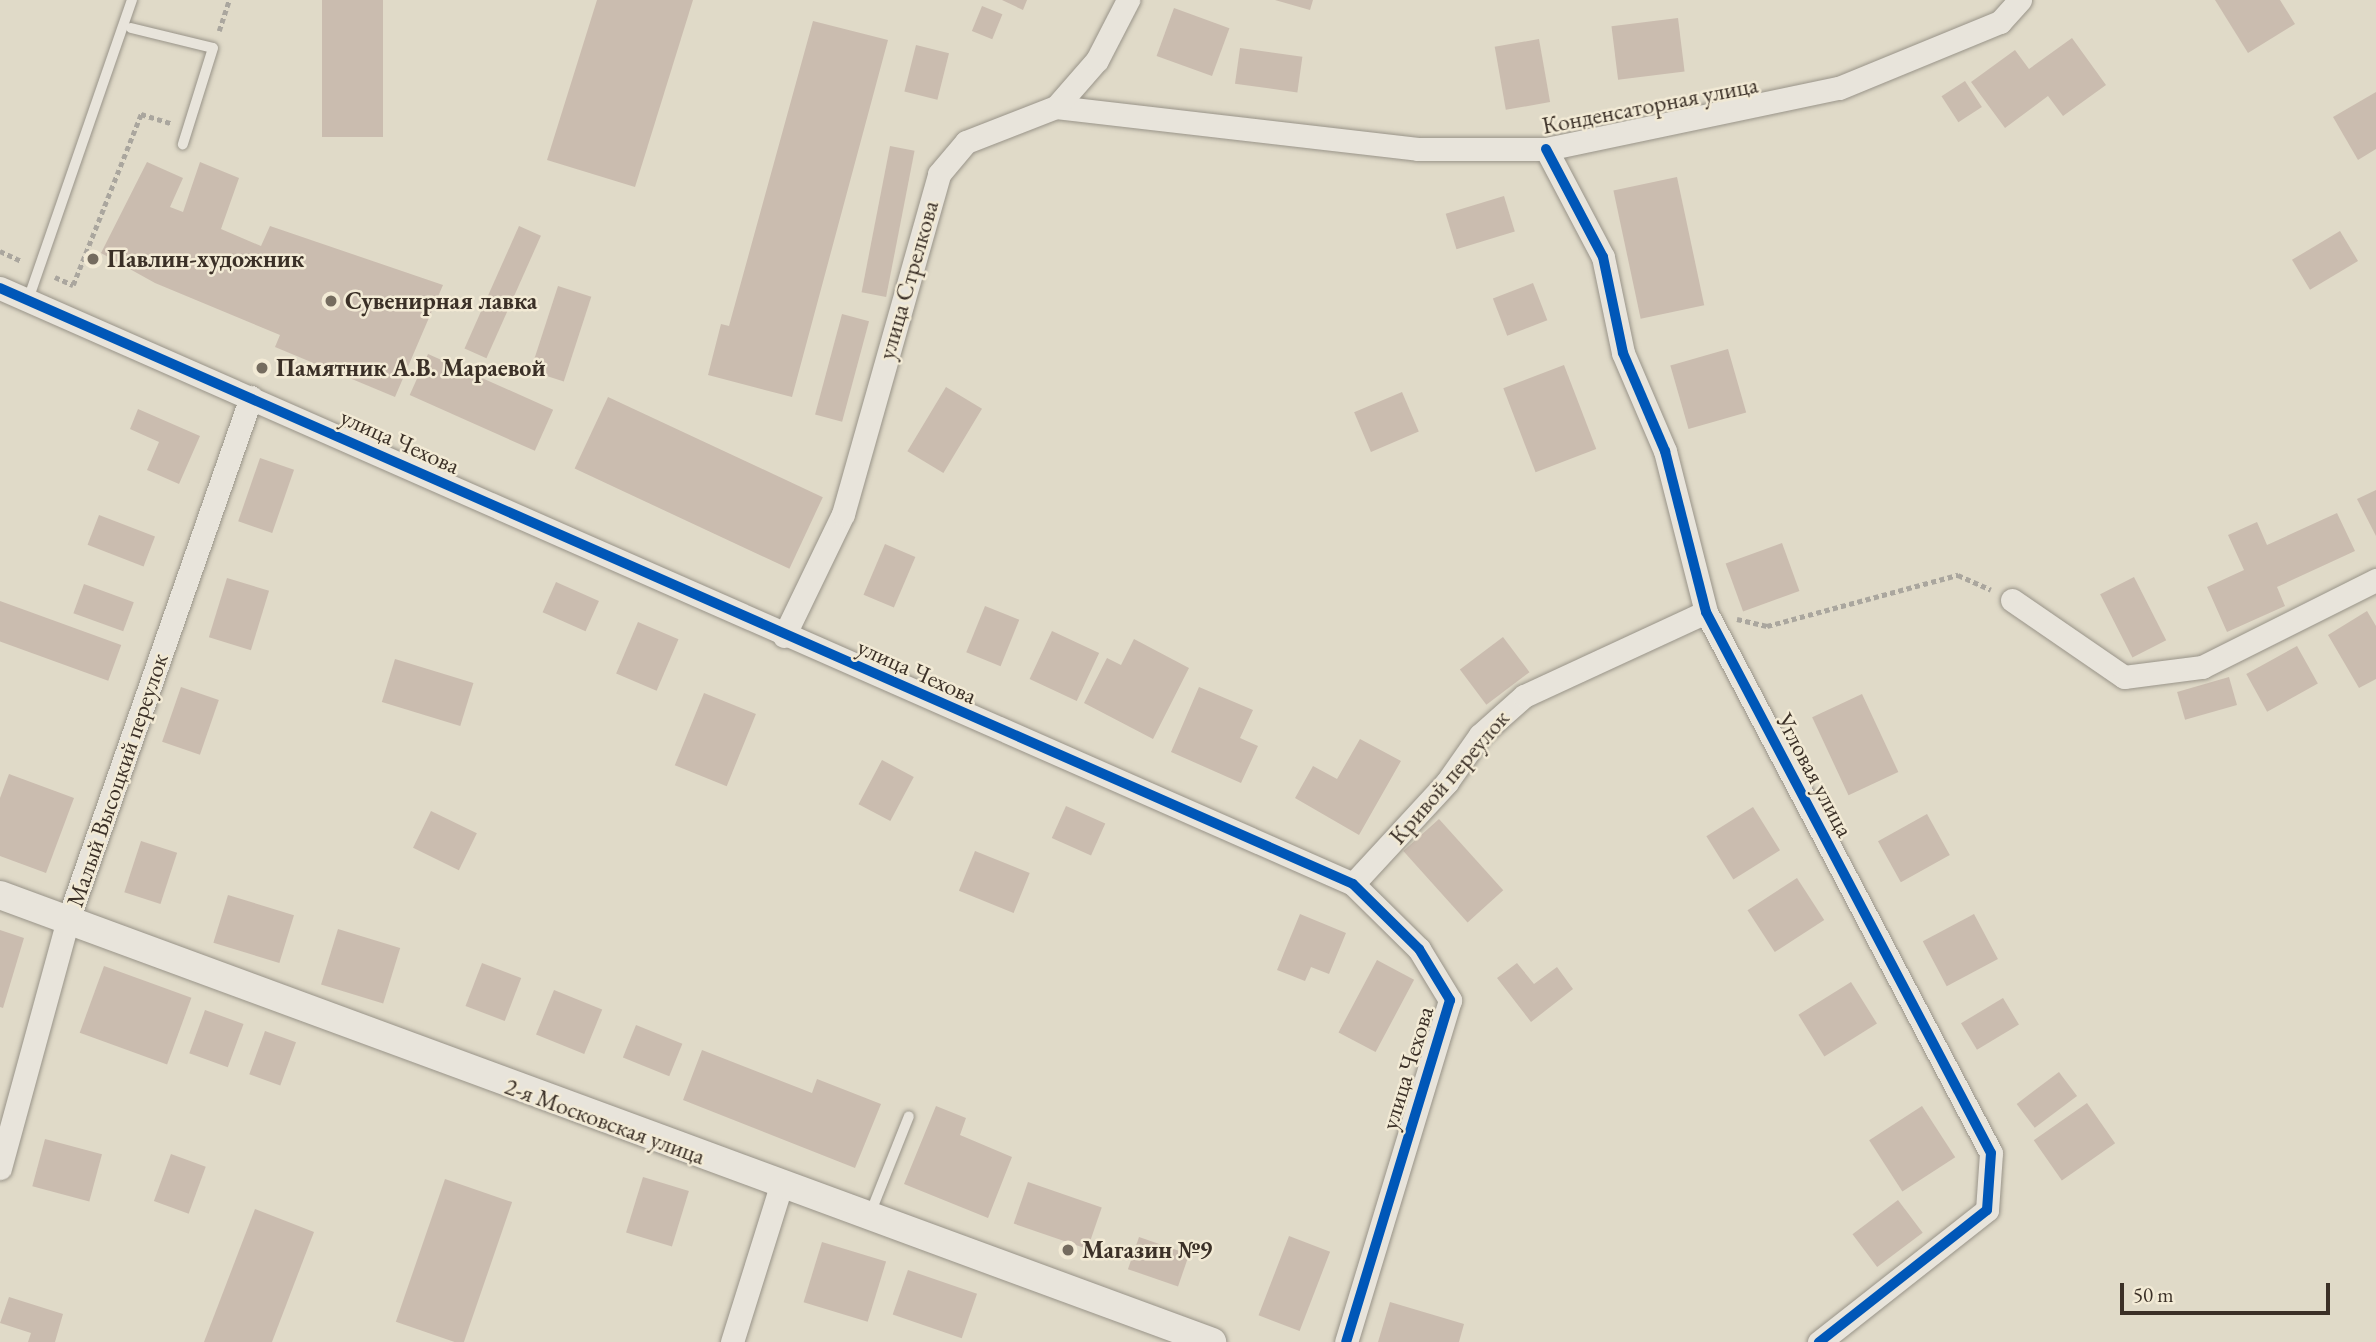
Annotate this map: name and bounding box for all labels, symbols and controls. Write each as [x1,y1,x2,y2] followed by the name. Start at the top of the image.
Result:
[1540,70,1760,140] street label: Конденсаторная улица
[872,197,944,363] street label: улица Стрелкова
[107,245,304,273] place label: Павлин-художник
[85,251,101,267] marker: Павлин-художник
[345,287,537,315] place label: Сувенирная лавка
[323,293,339,309] marker: Сувенирная лавка
[276,354,546,382] place label: Памятник А.В. Мараевой
[254,360,270,376] marker: Памятник А.В. Мараевой
[336,402,464,480] street label: улица Чехова
[853,632,981,710] street label: улица Чехова
[60,649,174,911] street label: Малый Высоцкий переулок
[1383,704,1515,850] street label: Кривой переулок
[1770,708,1860,842] street label: Угловая улица
[1375,1003,1439,1133] street label: улица Чехова
[501,1071,709,1171] street label: 2-я Московская улица
[1082,1236,1212,1264] place label: Магазин №9
[1060,1242,1076,1258] marker: Магазин №9
[2124,1268,2334,1312] scale bar
[2133,1281,2174,1308] text: 50 m

